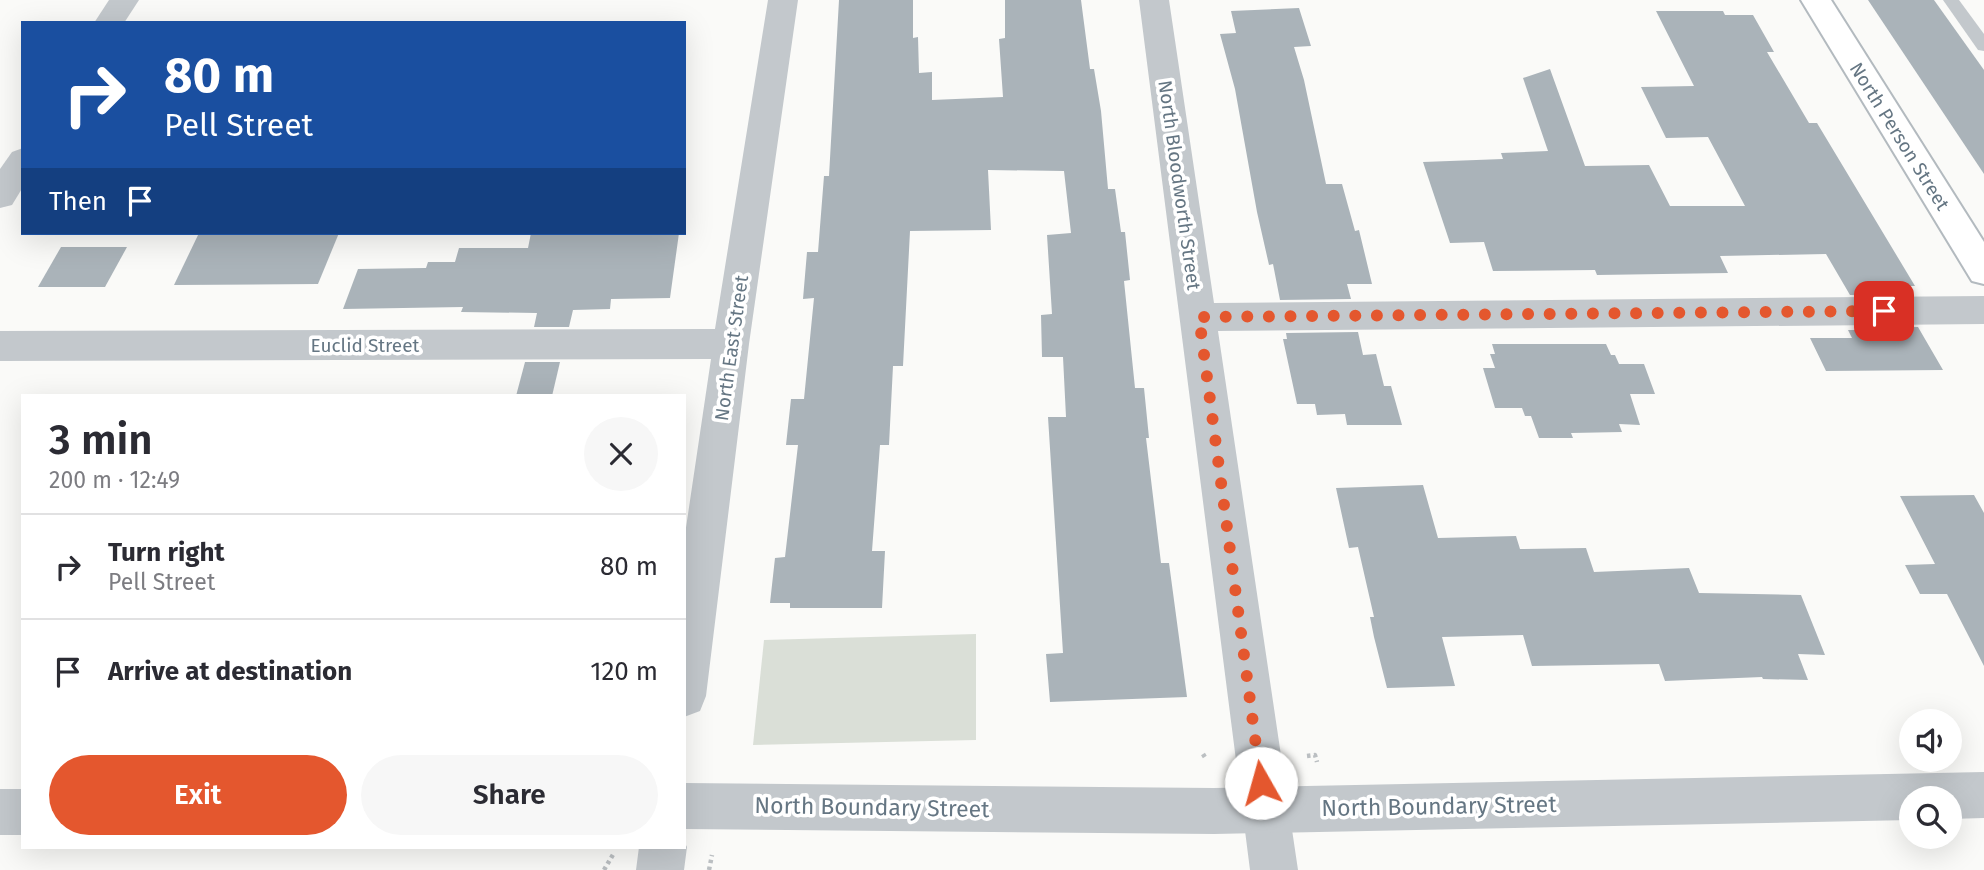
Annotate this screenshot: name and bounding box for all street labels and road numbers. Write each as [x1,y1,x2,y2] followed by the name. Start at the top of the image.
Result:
[1845,58,1954,215] street label: North Person Street
[1153,79,1206,292] street label: North Bloodworth Street
[710,274,753,422] street label: North East Street
[311,334,420,357] street label: Euclid Street
[1321,790,1557,822] street label: North Boundary Street
[754,791,990,823] street label: North Boundary Street

